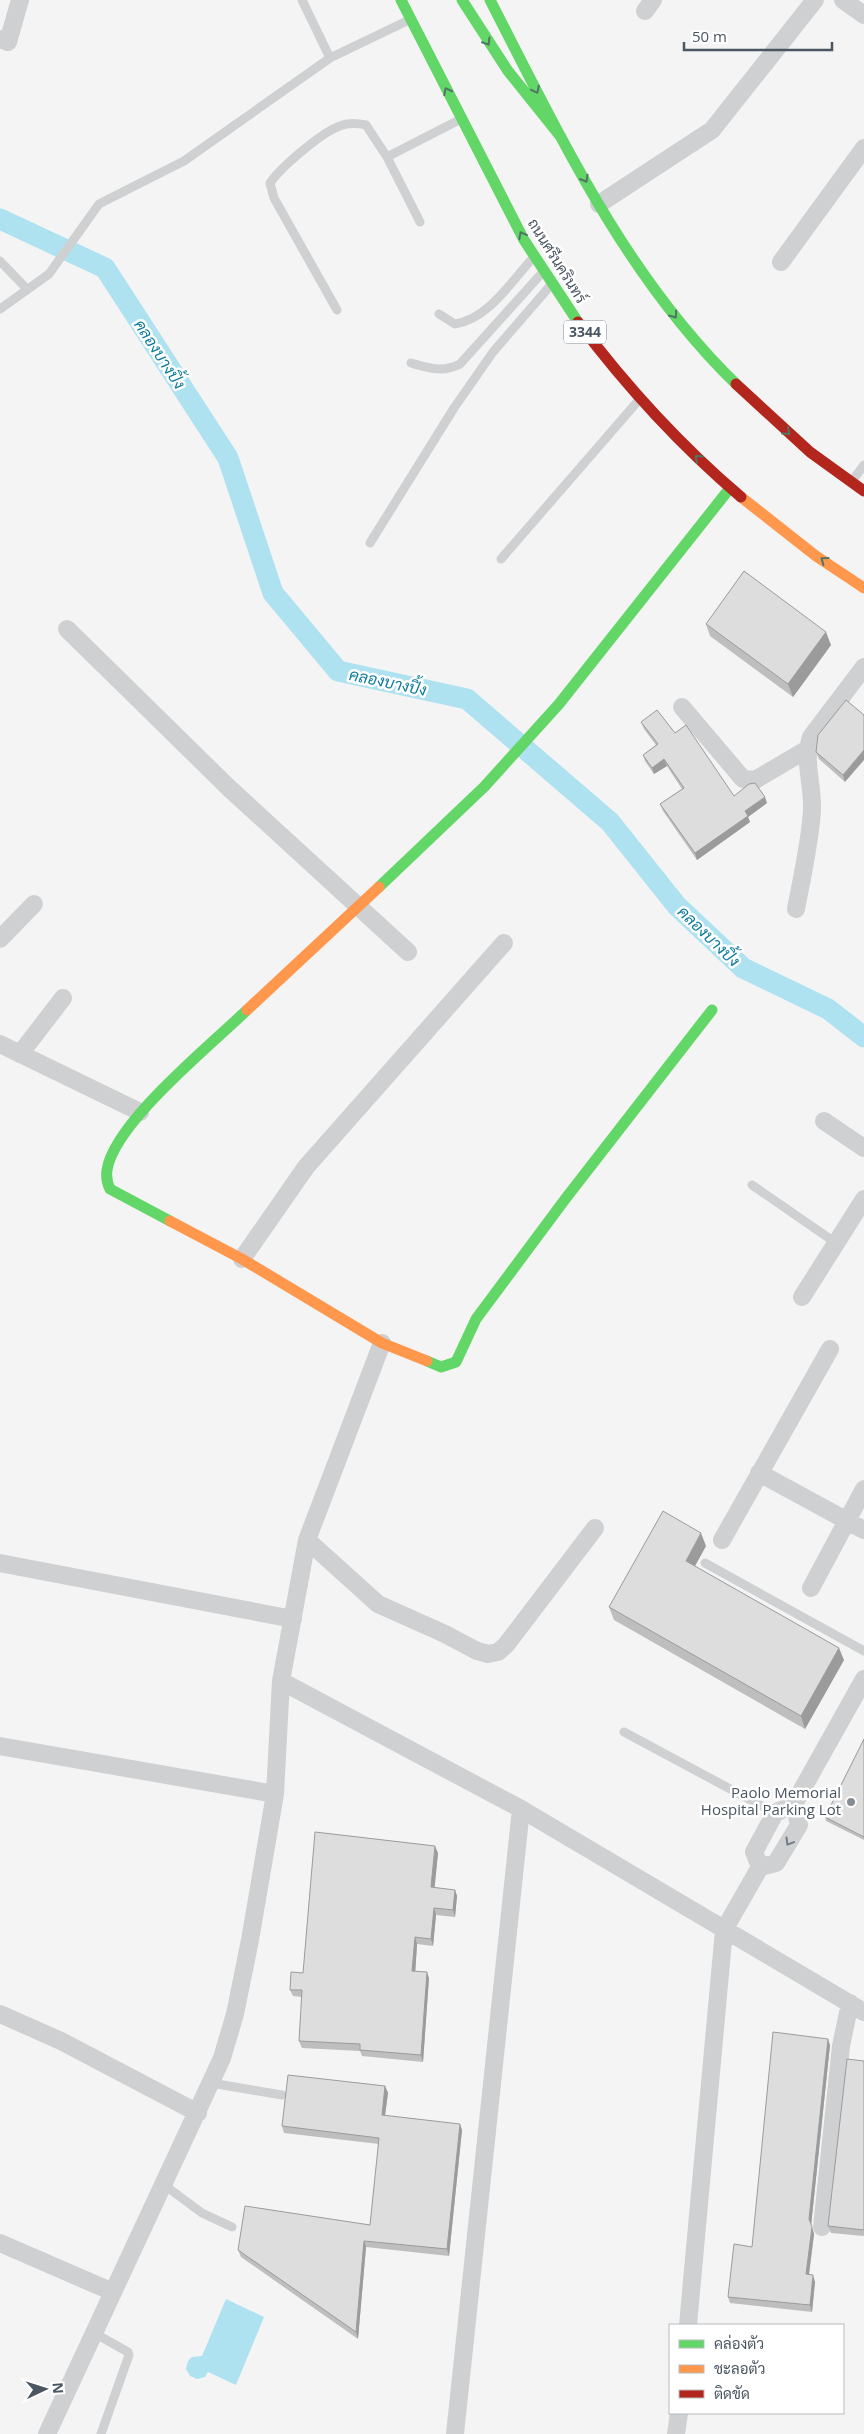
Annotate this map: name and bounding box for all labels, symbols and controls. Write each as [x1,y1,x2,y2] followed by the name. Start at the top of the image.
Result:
[684,20,832,52] scale bar
[692,26,727,46] text: 50 m
[480,36,490,45] one-way arrow
[530,85,540,94] one-way arrow
[443,87,453,96] one-way arrow
[579,174,589,183] one-way arrow
[524,214,592,307] street label: ถนนศรีนครินทร์
[518,231,528,240] one-way arrow
[668,310,677,319] one-way arrow
[129,314,193,393] water label: คลองบางปิ้ง
[564,321,606,344] road number: 3344
[781,426,790,435] one-way arrow
[694,455,703,464] one-way arrow
[821,558,830,566] one-way arrow
[347,661,429,701] water label: คลองบางปิ้ง
[673,899,747,971] water label: คลองบางปิ้ง
[701,1782,841,1819] place label: Paolo Memorial Hospital Parking Lot
[845,1796,857,1808] marker: Paolo Memorial Hospital Parking Lot
[786,1836,796,1845] one-way arrow
[669,2324,844,2414] legend
[714,2333,764,2353] text: คล่องตัว
[714,2358,765,2378] text: ชะลอตัว
[20,2364,70,2414] north arrow
[49,2382,68,2394] text: N
[714,2383,750,2403] text: ติดขัด

